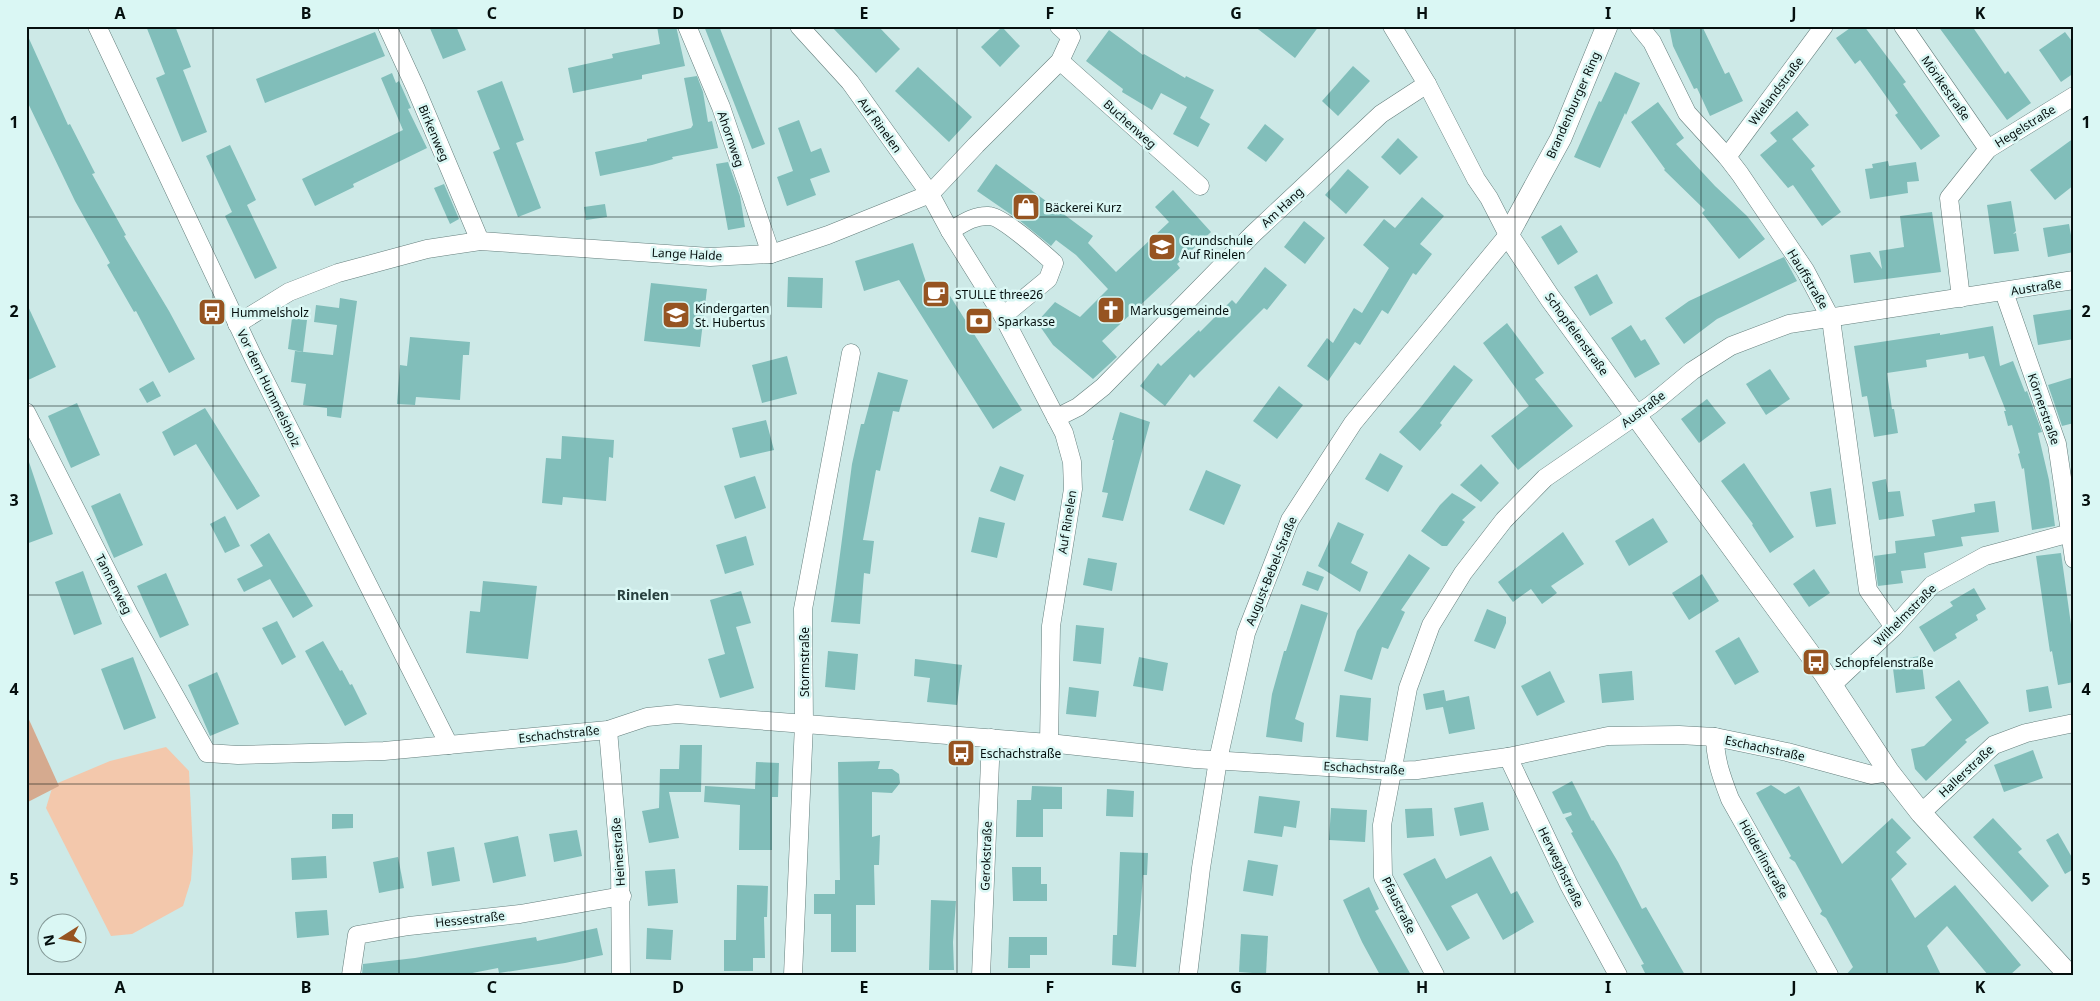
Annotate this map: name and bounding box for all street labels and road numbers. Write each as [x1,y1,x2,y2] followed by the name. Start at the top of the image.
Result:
[1542,49,1604,161] street label: Brandenburger Ring
[1917,52,1975,124] street label: Mörikestraße
[1745,53,1807,129] street label: Wielandstraße
[854,94,906,156] street label: Auf Rinelen
[1100,96,1160,152] street label: Buchenweg
[1991,100,2059,151] street label: Hegelstraße
[414,102,454,164] street label: Birkenweg
[713,109,749,169] street label: Ahornweg
[1257,183,1307,231] street label: Am Hang
[651,244,723,264] street label: Lange Halde
[1783,246,1833,312] street label: Hauffstraße
[2010,275,2063,299] street label: Austraße
[1541,289,1613,379] street label: Schopfelenstraße
[233,326,305,450] street label: Vor dem Hummelsholz
[2024,371,2064,447] street label: Körnerstraße
[1618,387,1669,431] street label: Austraße
[1054,489,1080,555] street label: Auf Rinelen
[1241,514,1301,628] street label: August-Bebel-Straße
[92,551,136,617] street label: Tannenweg
[1870,580,1940,650] street label: Wilhelmstraße
[796,627,813,697] street label: Stormstraße
[518,721,601,747] street label: Eschachstraße
[1723,731,1807,765] street label: Eschachstraße
[1935,741,1997,801] street label: Hallerstraße
[1323,757,1405,779] street label: Eschachstraße
[1735,816,1793,902] street label: Hölderlinstraße
[607,817,629,887] street label: Heinestraße
[976,821,996,891] street label: Gerokstraße
[1534,824,1588,910] street label: Herweghstraße
[1378,874,1420,937] street label: Pfaustraße
[434,907,506,931] street label: Hessestraße

